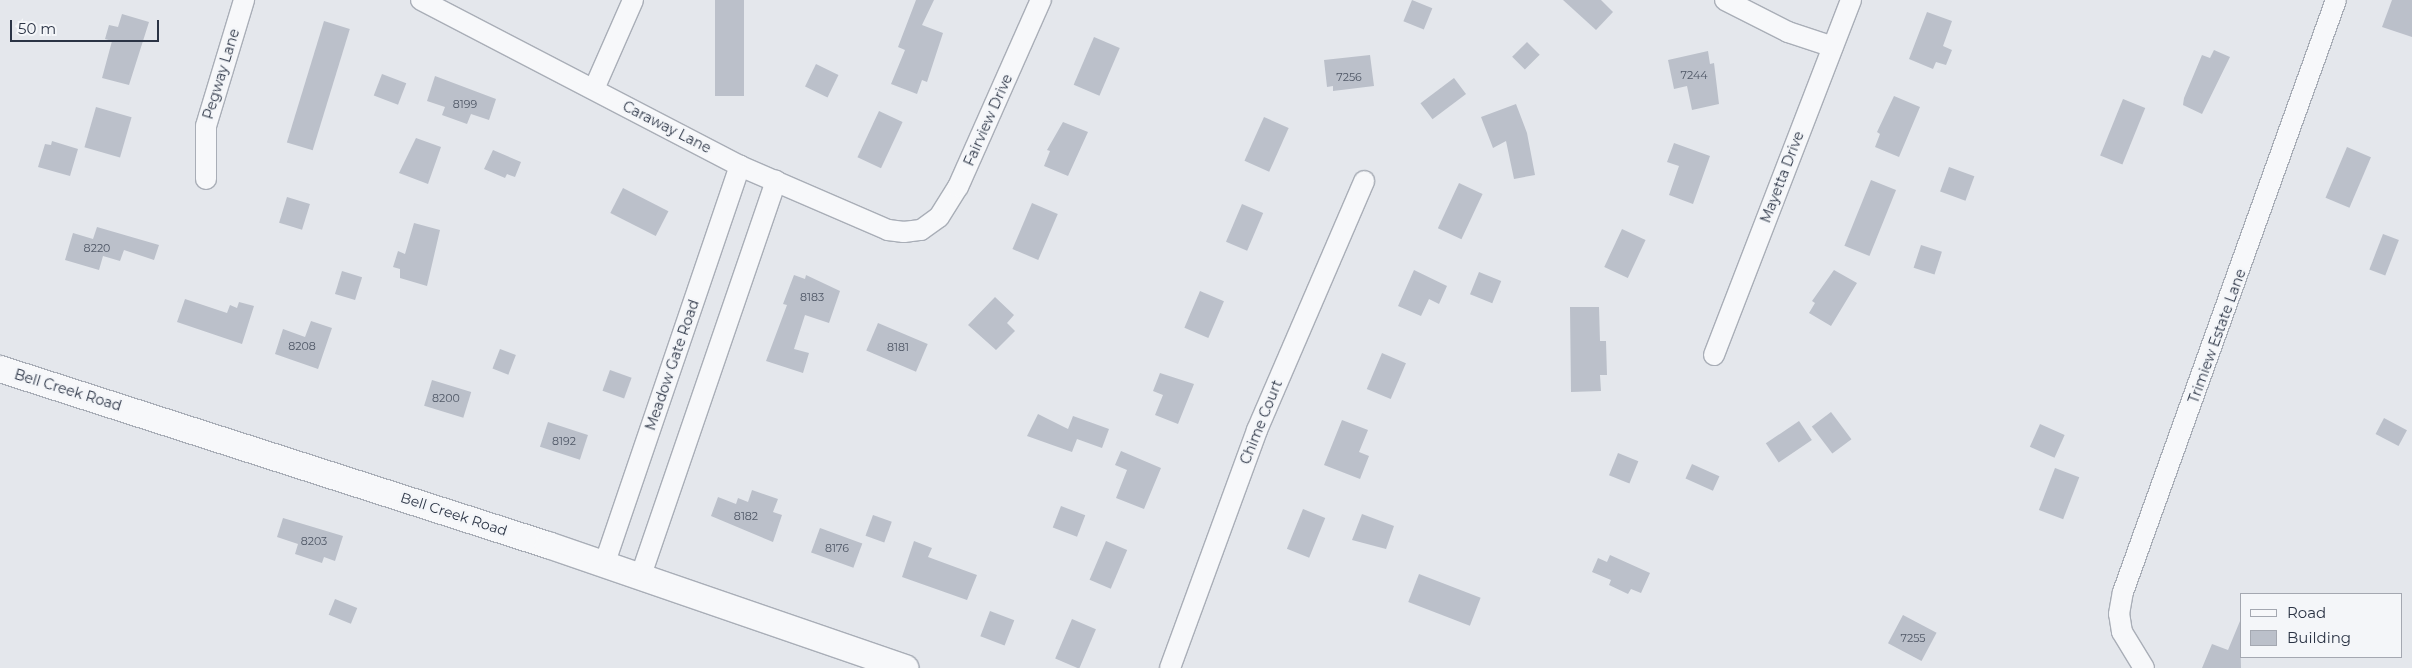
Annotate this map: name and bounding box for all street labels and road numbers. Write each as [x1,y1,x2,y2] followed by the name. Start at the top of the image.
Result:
[199,27,243,121] street label: Pegway Lane
[960,71,1016,169] street label: Fairview Drive
[620,98,714,156] street label: Caraway Lane
[1757,129,1807,225] street label: Mayetta Drive
[2185,267,2249,405] street label: Trimiew Estate Lane
[642,297,702,433] street label: Meadow Gate Road
[12,366,124,414] street label: Bell Creek Road
[1236,377,1286,467] street label: Chime Court
[399,489,509,539] street label: Bell Creek Road

